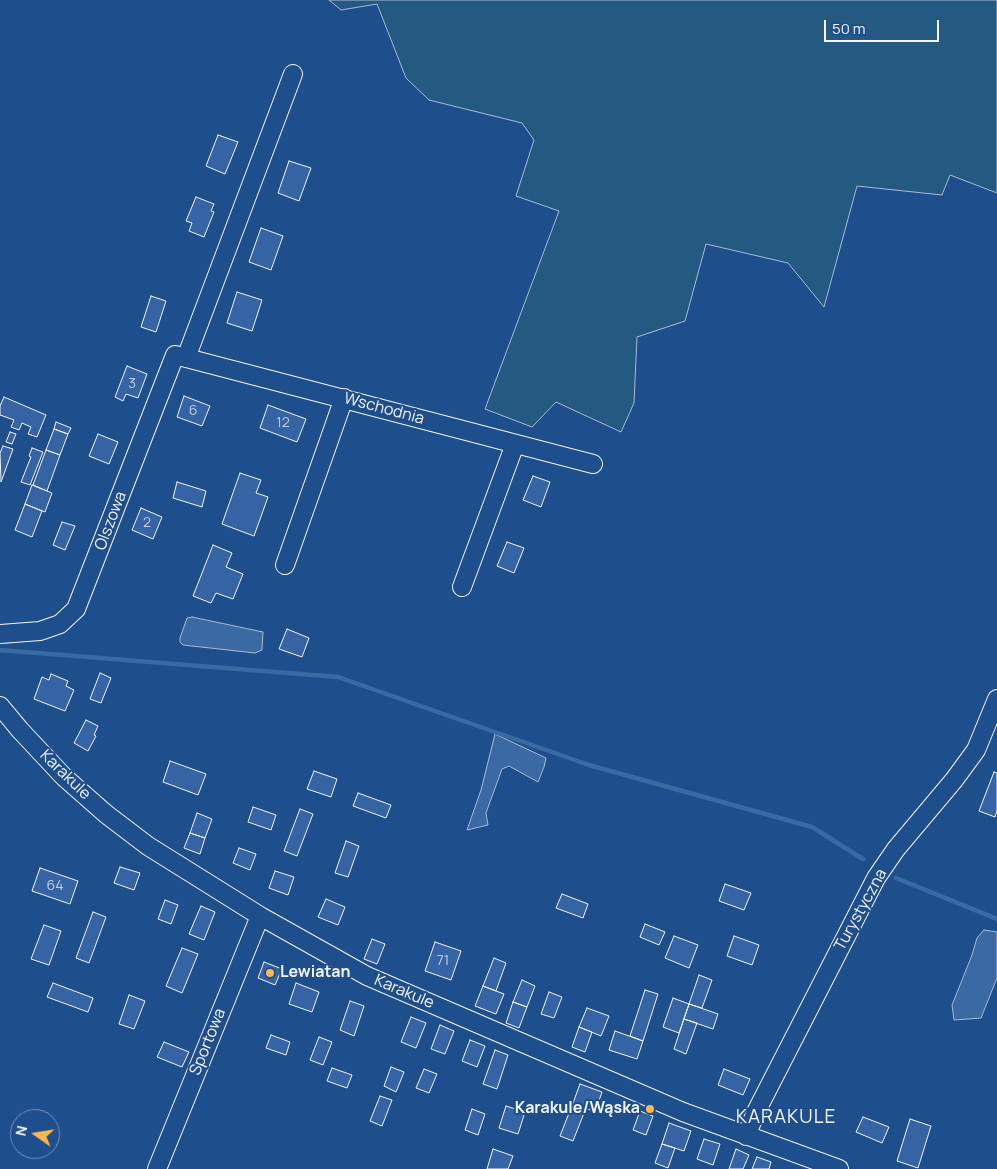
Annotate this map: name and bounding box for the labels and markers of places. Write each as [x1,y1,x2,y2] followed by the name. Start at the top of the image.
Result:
[280,963,351,983] place label: Lewiatan
[264,967,276,979] marker: Lewiatan
[515,1099,640,1119] place label: Karakule/Wąska
[644,1103,656,1115] marker: Karakule/Wąska

